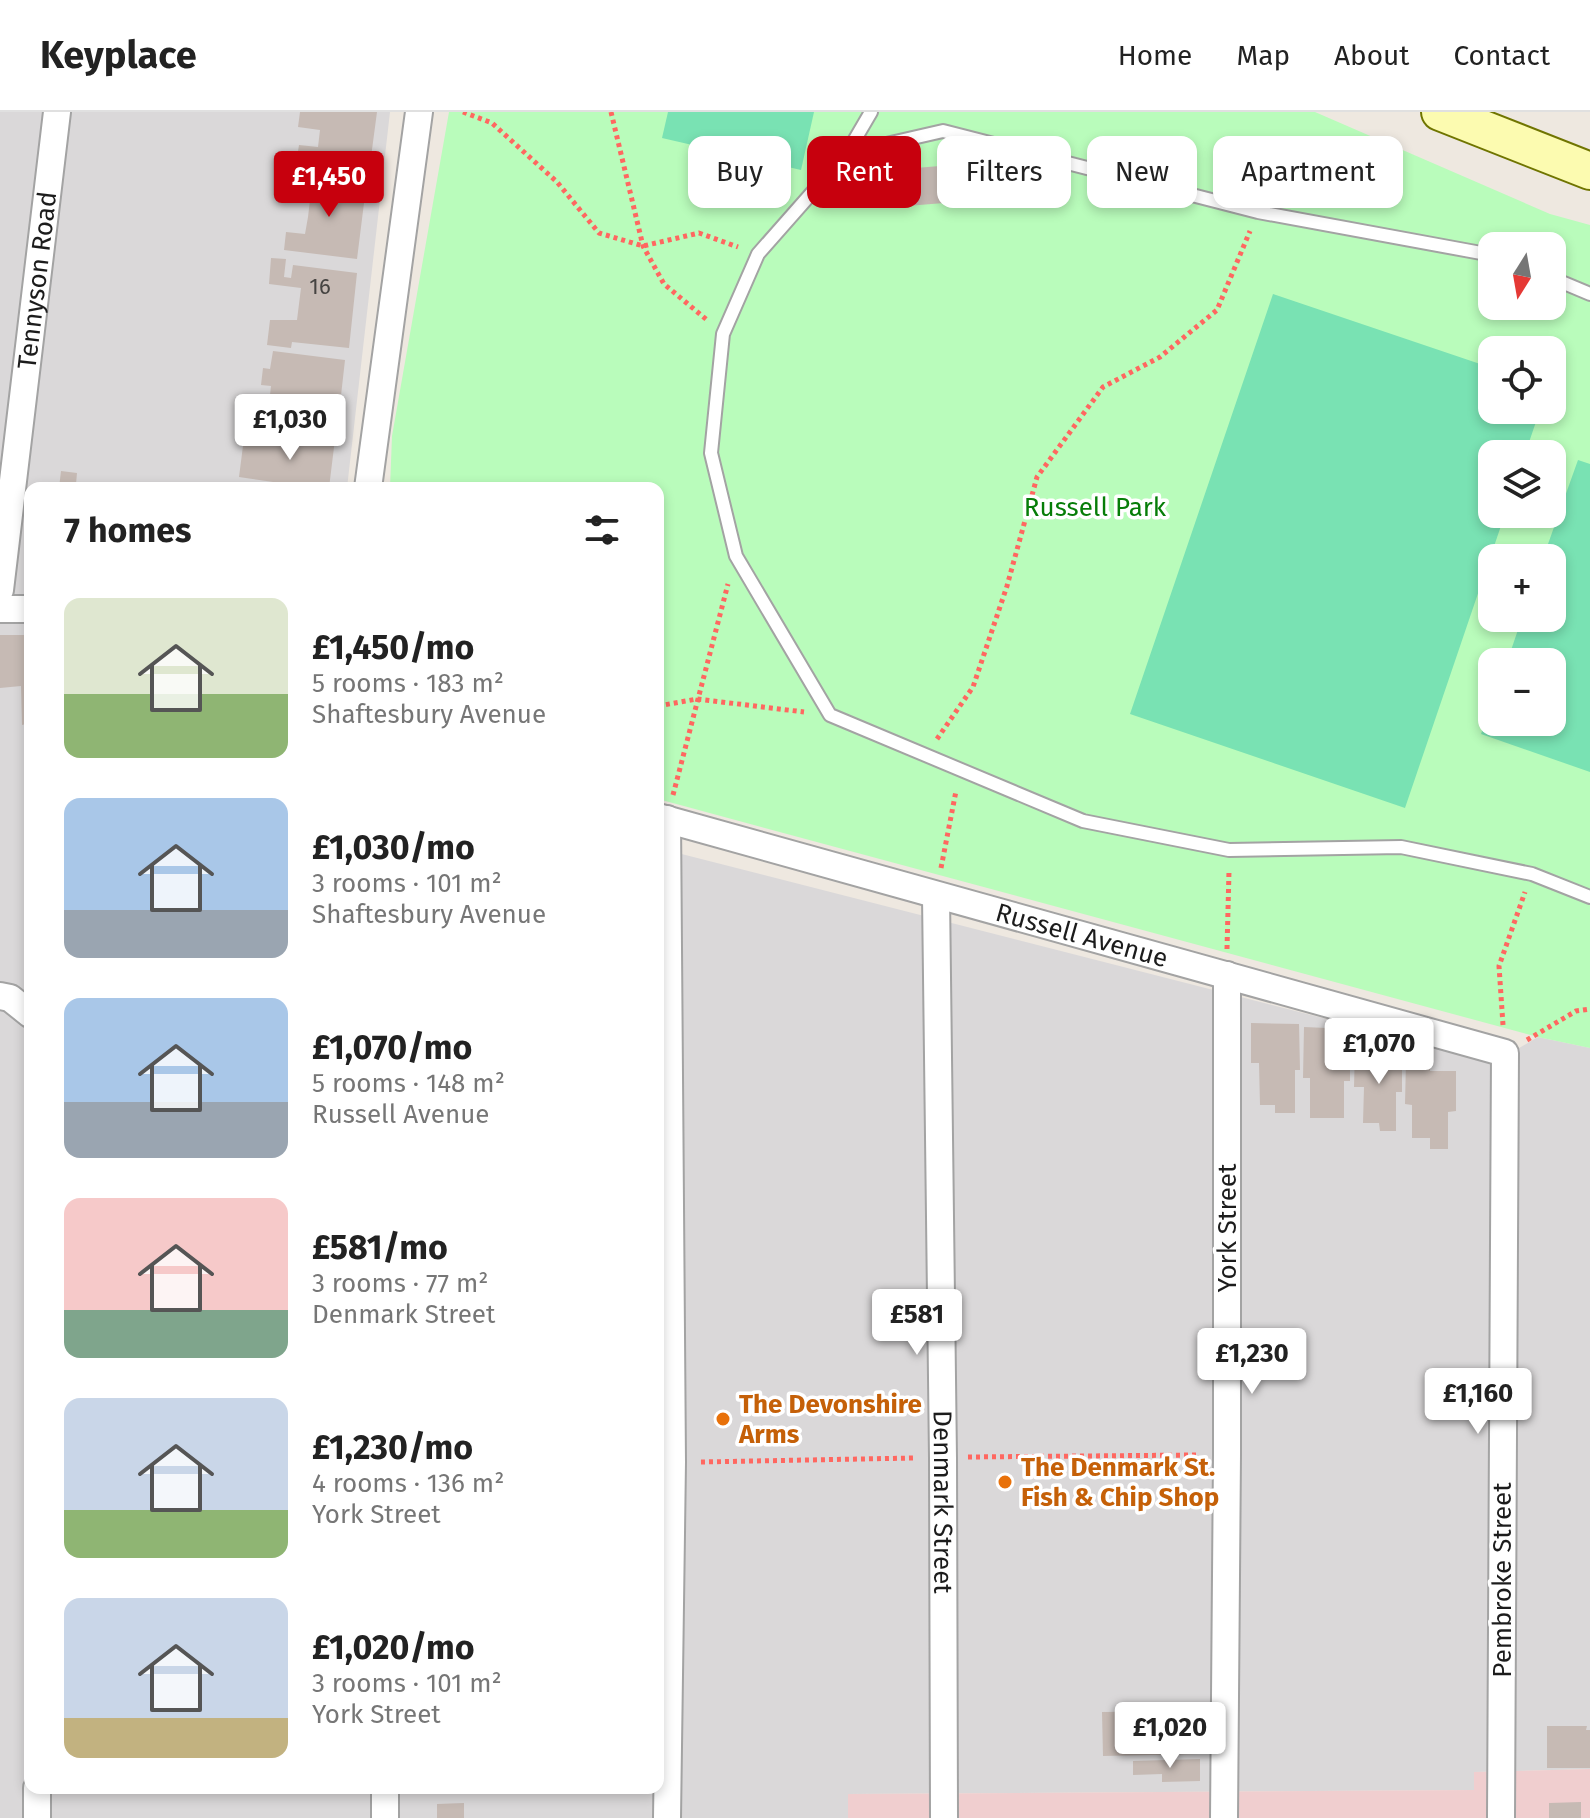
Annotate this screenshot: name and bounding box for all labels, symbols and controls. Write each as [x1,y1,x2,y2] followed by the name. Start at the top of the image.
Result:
[40,32,197,78] text: Keyplace
[1118,39,1192,72] text: Home
[1236,39,1290,72] text: Map
[1334,39,1409,72] text: About
[1453,39,1550,72] text: Contact
[688,136,791,208] chip: Buy
[807,136,921,208] chip: Rent
[937,136,1071,208] chip: Filters
[1087,136,1197,208] chip: New
[1213,136,1403,208] chip: Apartment
[264,151,394,219] pin: £1,450
[292,161,366,192] text: £1,450
[11,190,63,371] street label: Tennyson Road
[1478,232,1566,320] north arrow
[1478,232,1566,736] map controls
[309,273,331,300] house number: 16
[1478,336,1566,424] button: locate
[225,394,355,462] pin: £1,030
[253,404,327,435] text: £1,030
[1478,440,1566,528] button: layers
[1024,492,1167,523] park label: Russell Park
[580,508,624,552] icon: filters
[64,510,191,551] text: 7 homes
[1478,544,1566,632] button: +
[312,627,474,668] text: £1,450/mo
[128,630,224,726] icon: home
[1478,648,1566,736] button: −
[312,668,504,699] text: 5 rooms · 183 m²
[312,699,546,730] text: Shaftesbury Avenue
[312,827,475,868] text: £1,030/mo
[128,830,224,926] icon: home
[312,868,502,899] text: 3 rooms · 101 m²
[992,897,1171,974] street label: Russell Avenue
[312,899,546,930] text: Shaftesbury Avenue
[1314,1018,1444,1086] pin: £1,070
[312,1027,472,1068] text: £1,070/mo
[1343,1028,1415,1059] text: £1,070
[128,1030,224,1126] icon: home
[312,1068,505,1099] text: 5 rooms · 148 m²
[312,1099,489,1130] text: Russell Avenue
[1212,1163,1243,1292] street label: York Street
[312,1227,448,1268] text: £581/mo
[128,1230,224,1326] icon: home
[312,1268,488,1299] text: 3 rooms · 77 m²
[870,1289,964,1357] pin: £581
[312,1299,495,1330] text: Denmark Street
[890,1299,944,1330] text: £581
[1187,1328,1317,1396] pin: £1,230
[1215,1338,1289,1369] text: £1,230
[1413,1368,1543,1436] pin: £1,160
[1443,1378,1513,1409] text: £1,160
[738,1389,922,1450] place label: The Devonshire Arms
[714,1410,732,1428] marker: The Devonshire Arms
[926,1410,958,1594] street label: Denmark Street
[312,1427,473,1468] text: £1,230/mo
[128,1430,224,1526] icon: home
[1021,1452,1219,1513] place label: The Denmark St. Fish & Chip Shop
[312,1468,504,1499] text: 4 rooms · 136 m²
[996,1473,1014,1491] marker: The Denmark St. Fish & Chip Shop
[1487,1482,1518,1678] street label: Pembroke Street
[312,1499,441,1530] text: York Street
[312,1627,475,1668] text: £1,020/mo
[128,1630,224,1726] icon: home
[312,1668,502,1699] text: 3 rooms · 101 m²
[312,1699,441,1730] text: York Street
[1105,1702,1235,1770] pin: £1,020
[1133,1712,1207,1743] text: £1,020

